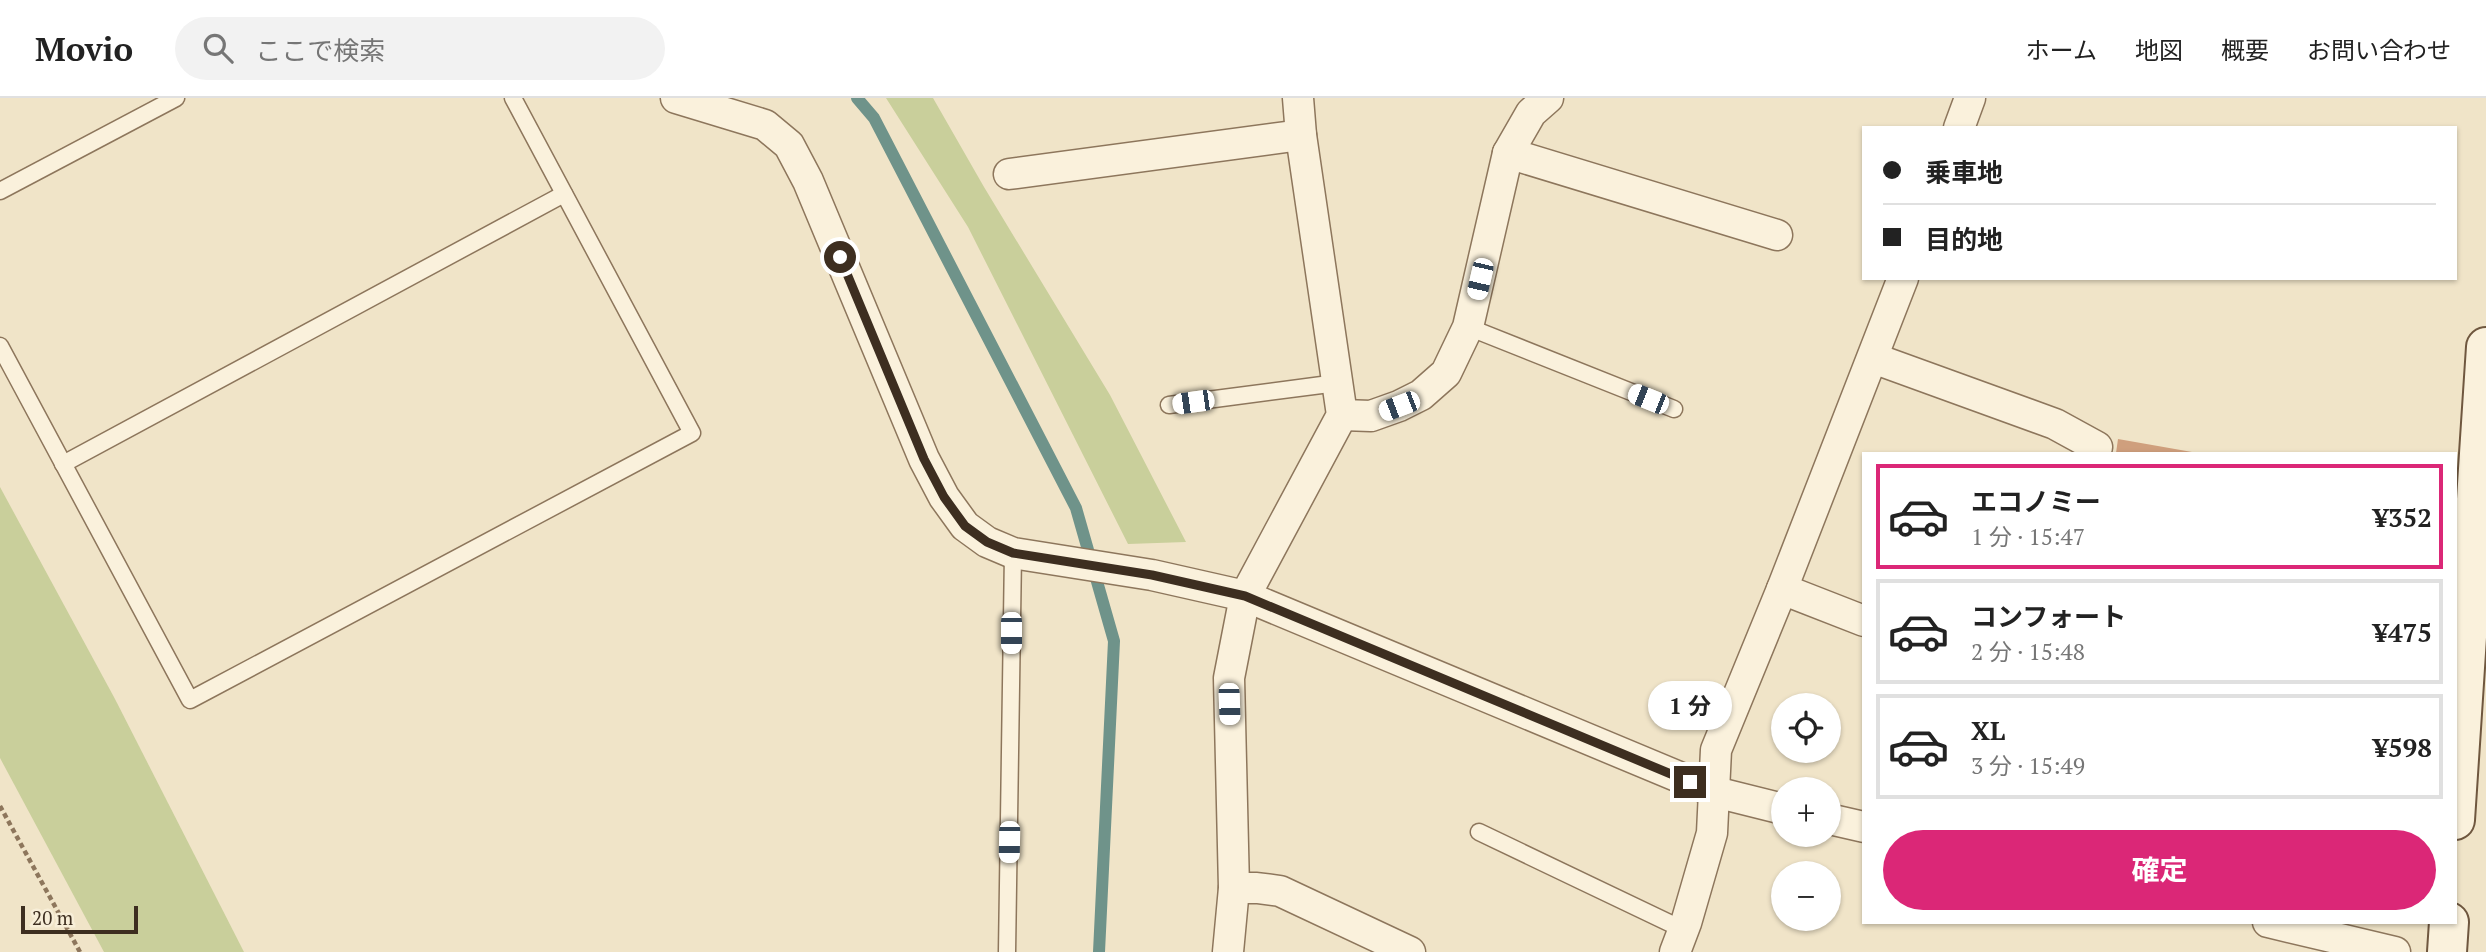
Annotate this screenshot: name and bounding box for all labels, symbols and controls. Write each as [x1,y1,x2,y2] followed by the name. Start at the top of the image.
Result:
[175,17,665,80] search box
[35,27,133,70] text: Movio
[199,29,237,67] icon: search
[255,33,385,67] text: ここで検索
[2026,34,2097,66] text: ホーム
[2135,34,2183,66] text: 地図
[2221,34,2269,66] text: 概要
[2307,34,2451,66] text: お問い合わせ
[1925,155,2003,189] text: 乗車地
[1925,222,2003,256] text: 目的地
[824,241,856,273] route start
[1466,256,1495,302] car
[1625,381,1672,417] car
[1171,389,1216,415] car
[1376,389,1423,423] car
[1971,484,2101,518] text: エコノミー
[1887,485,1950,548] icon: car
[2373,500,2432,534] text: ¥352
[1971,521,2085,552] text: 1 分 · 15:47
[1971,599,2126,633] text: コンフォート
[1887,600,1950,663] icon: car
[1001,612,1022,654] car
[2373,615,2432,649] text: ¥475
[1971,636,2085,667] text: 2 分 · 15:48
[1648,680,1732,730] callout: 1 分
[1218,683,1241,725] car
[1669,690,1711,721] text: 1 分
[1771,693,1841,931] map controls
[1771,693,1841,763] button: locate
[1971,713,2005,747] text: XL
[1887,715,1950,778] icon: car
[2373,730,2432,764] text: ¥598
[1971,750,2085,781] text: 3 分 · 15:49
[1674,766,1706,798] route end
[1771,777,1841,847] button: +
[999,821,1020,863] car
[1883,830,2436,910] button: 確定
[1771,861,1841,931] button: −
[21,903,138,935] scale bar
[32,905,73,930] text: 20 m

